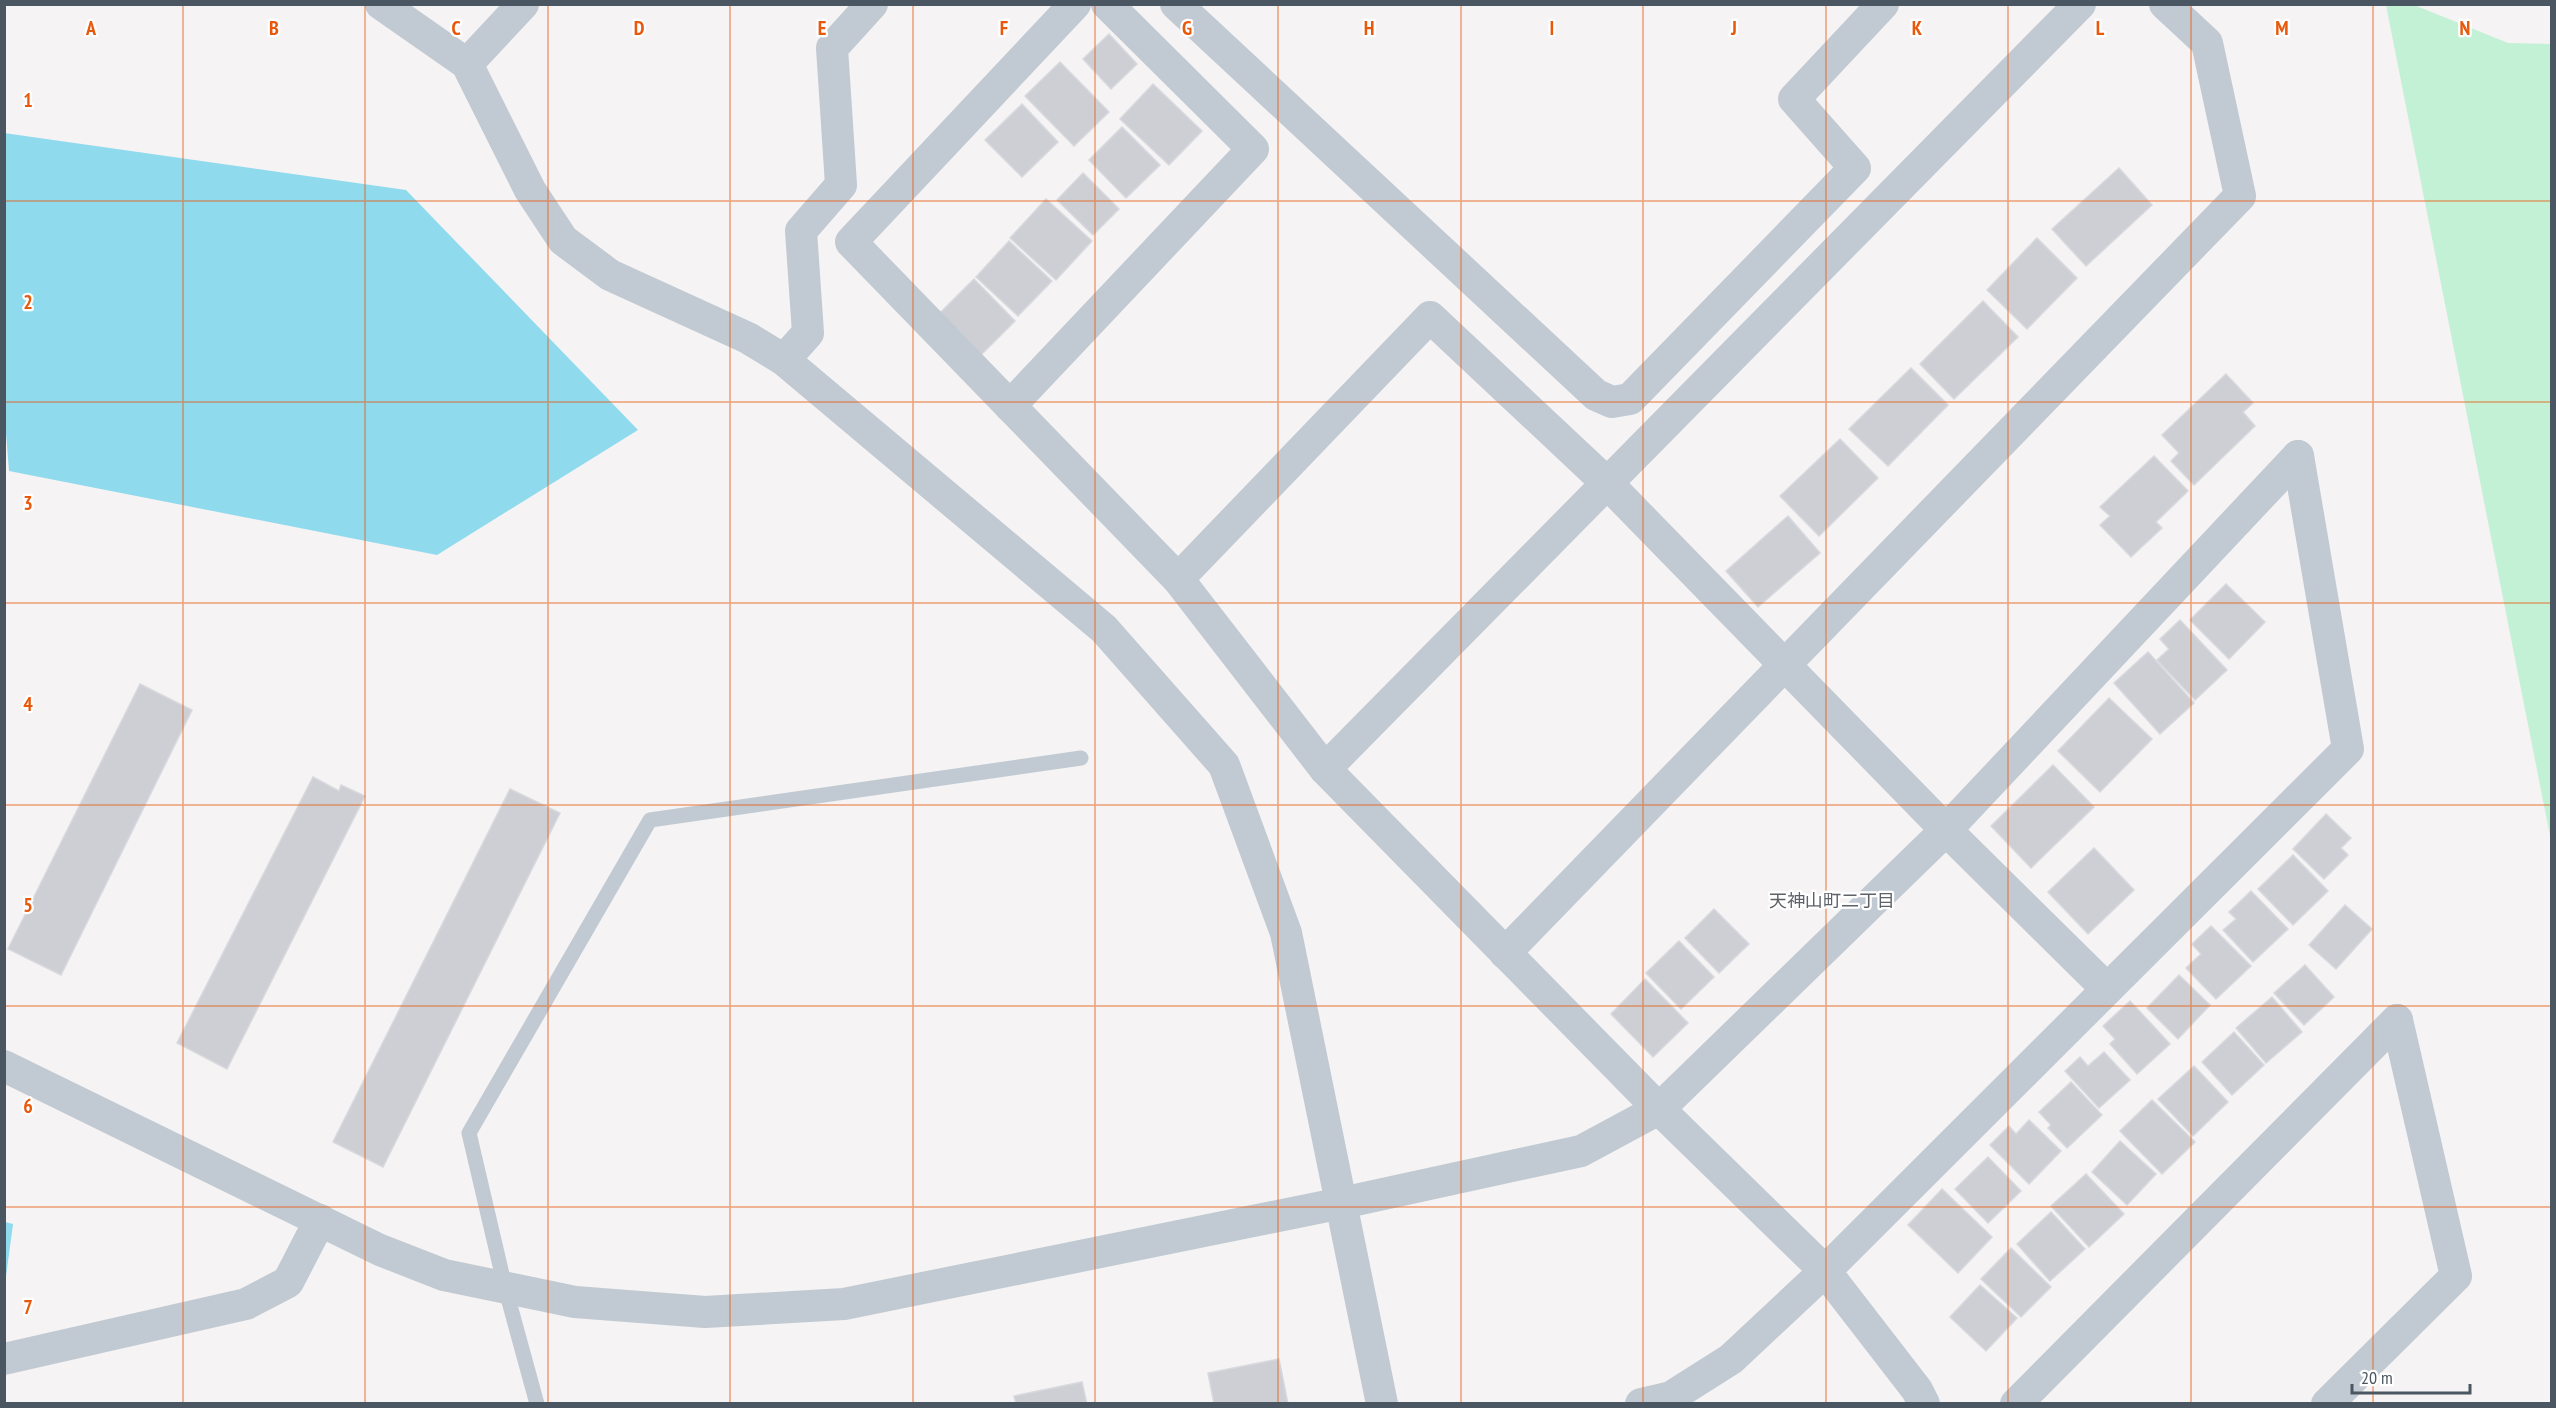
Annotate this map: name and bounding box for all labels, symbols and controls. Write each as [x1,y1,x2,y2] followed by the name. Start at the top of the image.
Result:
[85,15,97,41] text: A
[269,15,279,41] text: B
[451,15,461,41] text: C
[634,15,645,41] text: D
[818,15,826,41] text: E
[1000,15,1008,41] text: F
[1182,15,1192,41] text: G
[1364,15,1374,41] text: H
[1550,15,1554,41] text: I
[1730,15,1737,41] text: J
[1912,15,1923,41] text: K
[2096,15,2105,41] text: L
[2275,15,2289,41] text: M
[2460,15,2470,41] text: N
[23,87,33,113] text: 1
[23,289,33,315] text: 2
[23,490,33,516] text: 3
[23,691,33,717] text: 4
[1769,889,1895,912] district label: 天神山町二丁目
[23,892,33,918] text: 5
[23,1093,33,1119] text: 6
[23,1294,33,1320] text: 7
[2352,1357,2470,1395] scale bar
[2361,1366,2393,1389] text: 20 m

